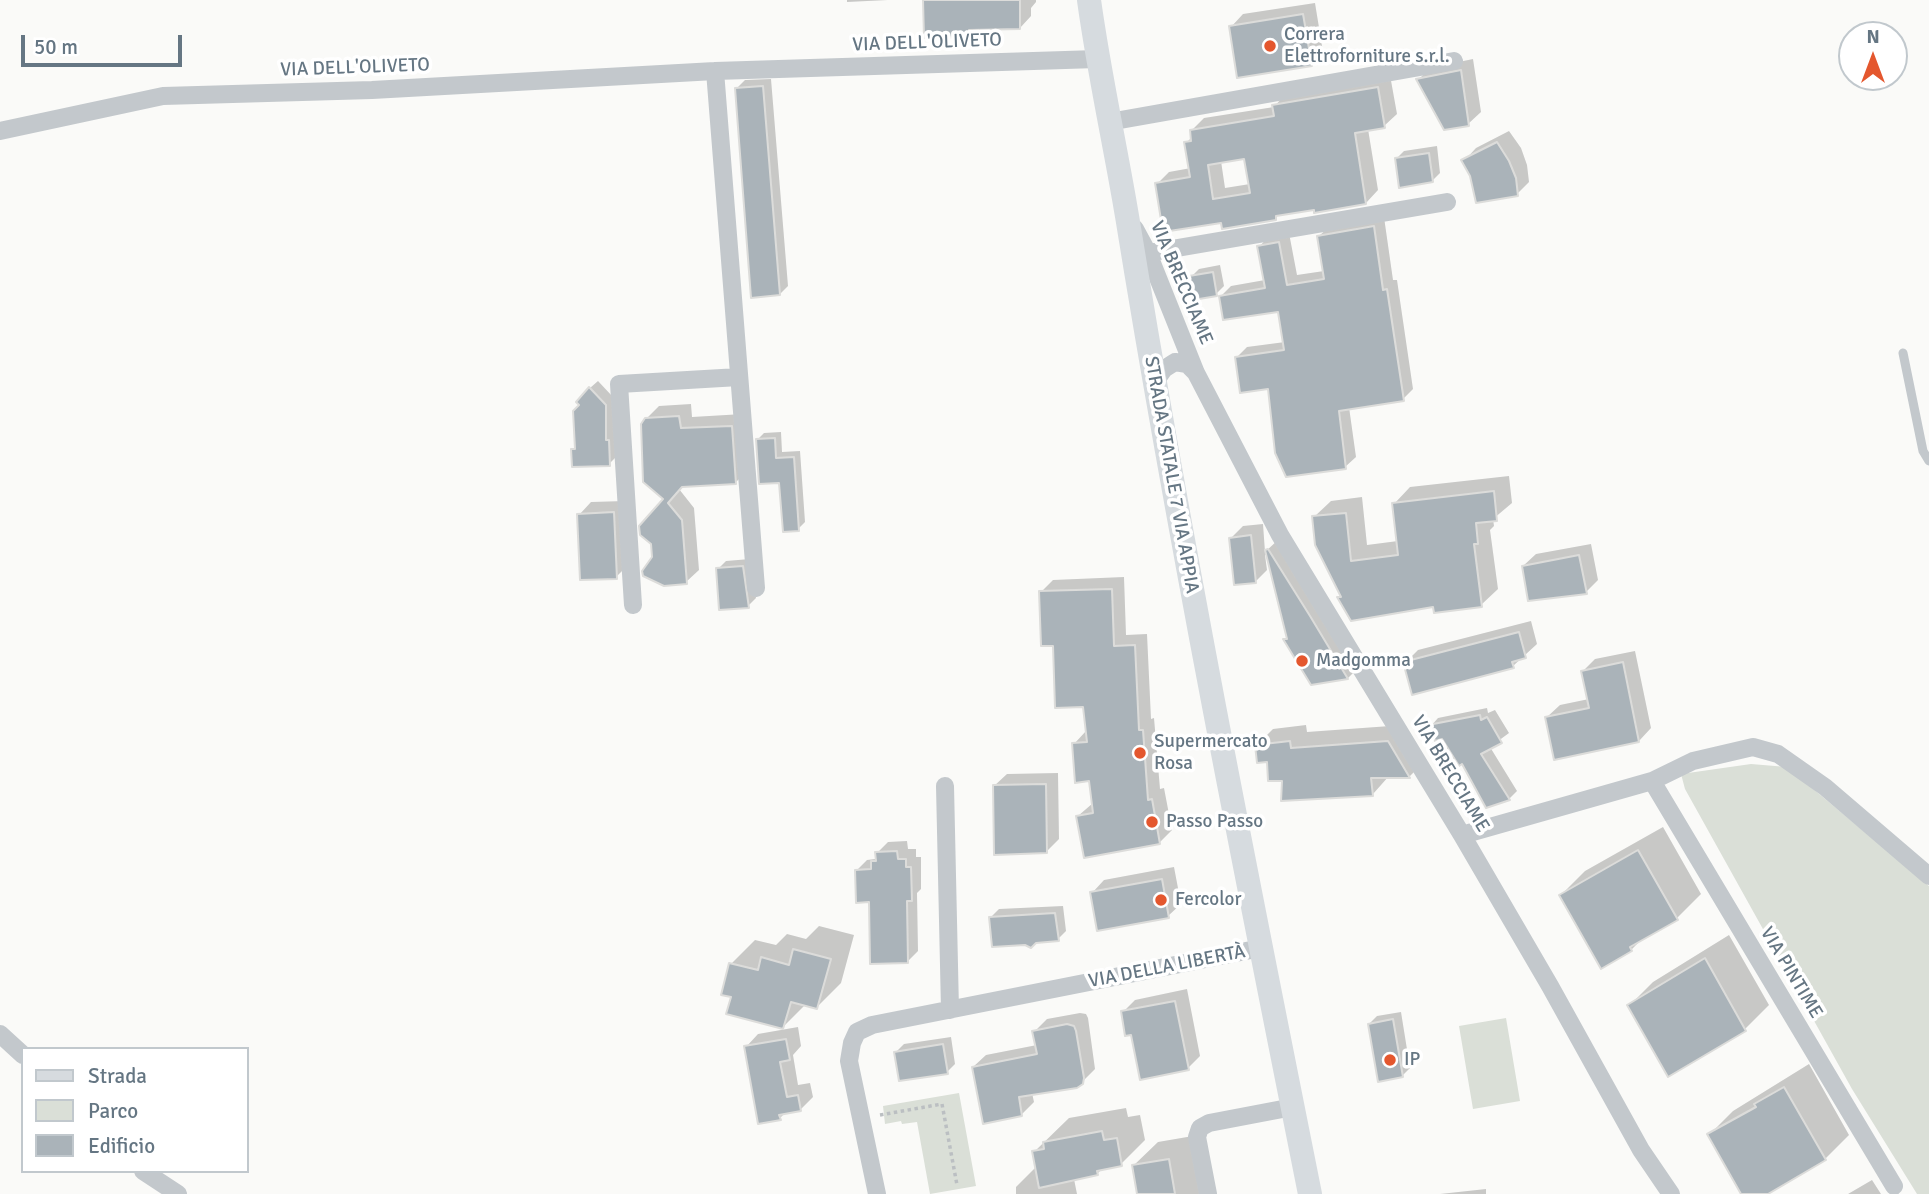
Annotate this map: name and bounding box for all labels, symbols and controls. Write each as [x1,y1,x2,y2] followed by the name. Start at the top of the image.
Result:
[24,21,186,65] scale bar
[1838,21,1908,91] north arrow
[1284,24,1450,68] place label: Correra Elettroforniture s.r.l.
[1866,25,1880,49] text: N
[852,29,1002,57] street label: VIA DELL'OLIVETO
[34,34,78,60] text: 50 m
[1262,38,1278,54] marker: Correra Elettroforniture s.r.l.
[280,54,430,82] street label: VIA DELL'OLIVETO
[1145,218,1217,348] street label: VIA BRECCIAME
[1139,355,1203,595] street label: STRADA STATALE 7 VIA APPIA
[1316,650,1411,672] place label: Madgomma
[1294,653,1310,669] marker: Madgomma
[1406,712,1494,836] street label: VIA BRECCIAME
[1154,731,1268,775] place label: Supermercato Rosa
[1132,745,1148,761] marker: Supermercato Rosa
[1166,811,1263,833] place label: Passo Passo
[1144,814,1160,830] marker: Passo Passo
[1175,889,1241,911] place label: Fercolor
[1153,892,1169,908] marker: Fercolor
[1755,923,1827,1023] street label: VIA PINTIME
[1087,941,1247,993] street label: VIA DELLA LIBERTÀ
[21,1047,248,1173] legend
[1404,1049,1420,1071] place label: IP
[1382,1052,1398,1068] marker: IP
[88,1063,147,1089] text: Strada
[88,1098,138,1124] text: Parco
[88,1133,155,1159] text: Edificio

